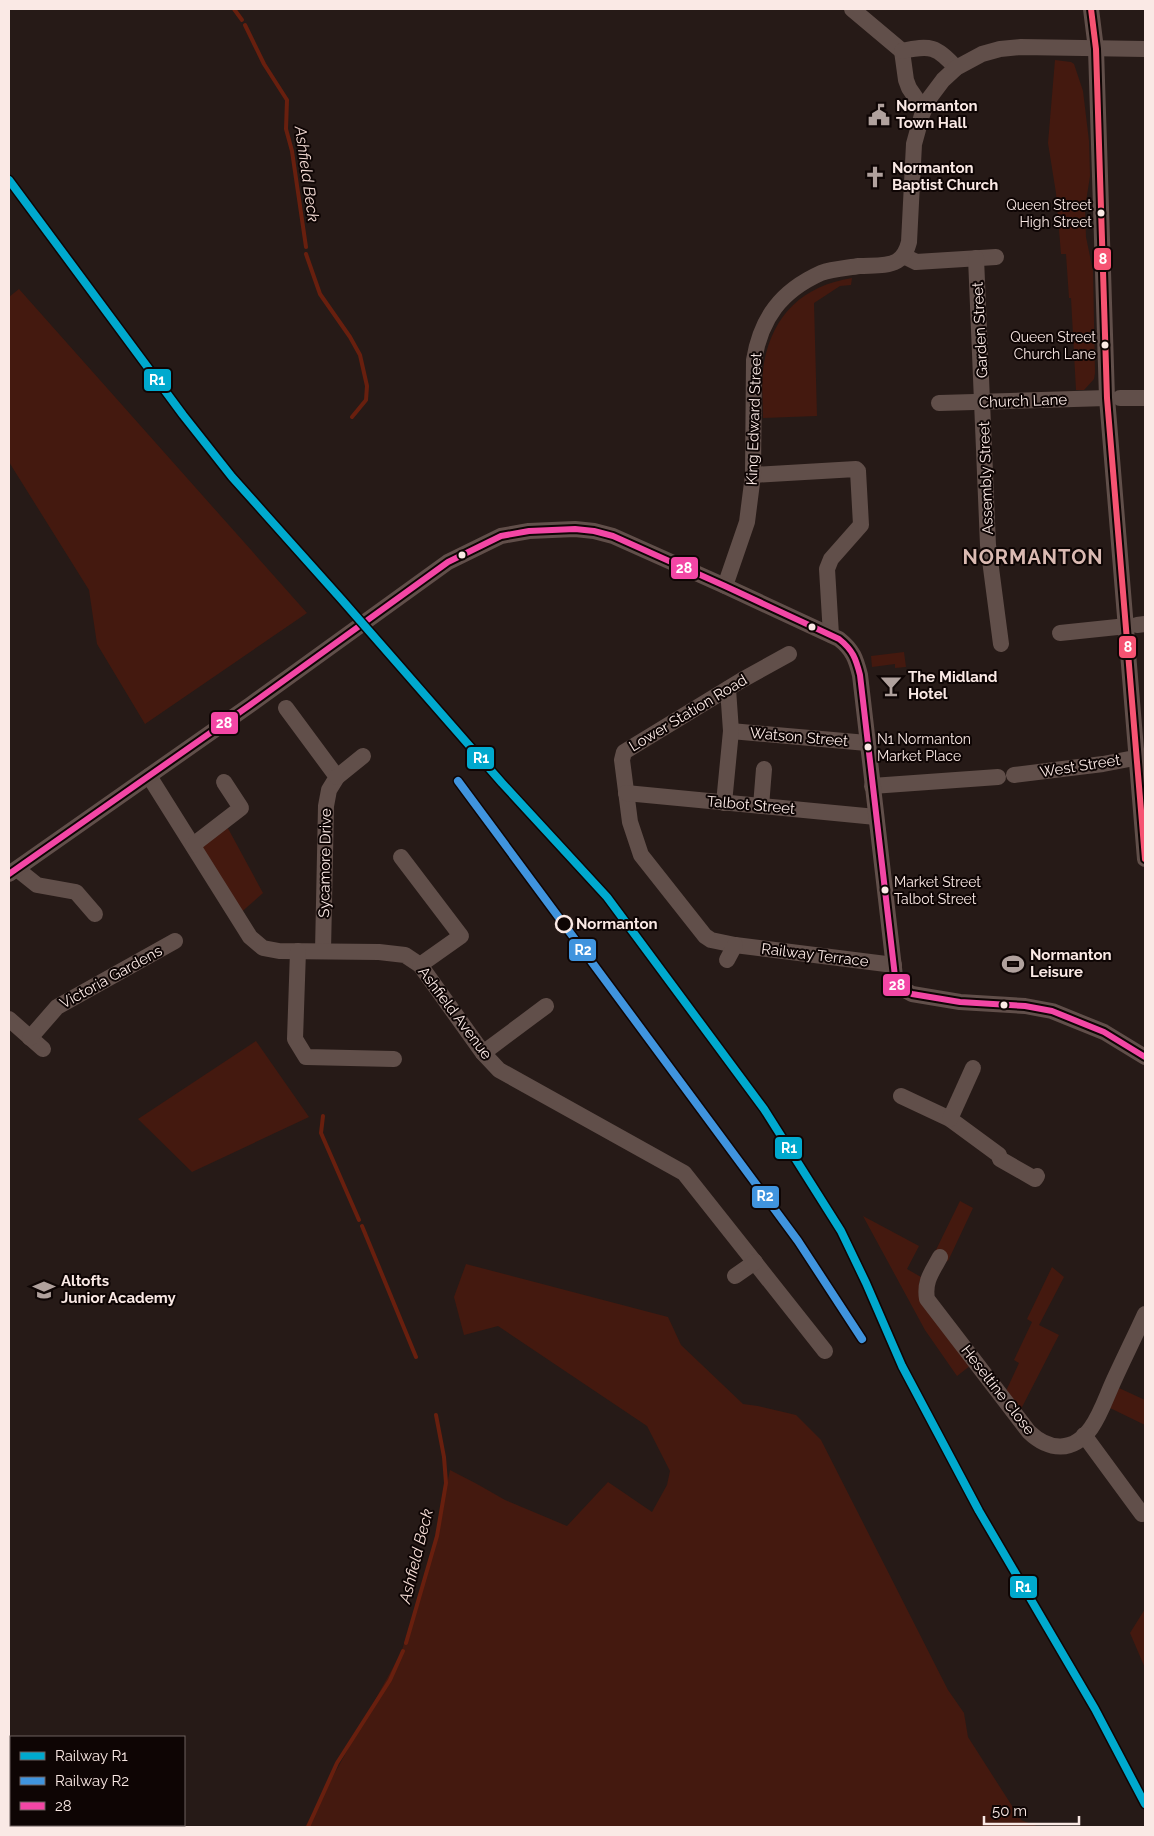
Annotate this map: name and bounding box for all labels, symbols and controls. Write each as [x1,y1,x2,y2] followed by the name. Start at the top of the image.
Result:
[896,97,978,132] place label: Normanton Town Hall
[866,102,892,128] public building icon: Normanton Town Hall
[291,124,323,224] water label: Ashfield Beck
[892,159,998,194] place label: Normanton Baptist Church
[862,164,888,190] church icon: Normanton Baptist Church
[1006,197,1092,230] place label: Queen Street High Street
[1096,208,1106,218] marker: Queen Street High Street
[1093,247,1112,271] line badge: 8
[1099,251,1107,267] text: 8
[968,281,992,379] street label: Garden Street
[1010,329,1096,362] place label: Queen Street Church Lane
[1100,340,1110,350] marker: Queen Street Church Lane
[743,352,765,486] street label: King Edward Street
[143,368,172,392] line badge: R1
[149,372,165,388] text: R1
[979,390,1068,412] street label: Church Lane
[975,421,997,535] street label: Assembly Street
[962,545,1104,569] district label: NORMANTON
[457,550,467,560] unlabelled marker
[670,556,699,580] line badge: 28
[676,560,692,576] text: 28
[807,622,817,632] unlabelled marker
[1118,635,1137,659] line badge: 8
[1124,639,1132,655] text: 8
[908,668,998,703] place label: The Midland Hotel
[626,671,750,755] street label: Lower Station Road
[878,673,904,699] bar icon: The Midland Hotel
[210,711,239,735] line badge: 28
[216,715,232,731] text: 28
[749,724,849,750] street label: Watson Street
[877,731,971,764] place label: N1 Normanton Market Place
[863,742,873,752] marker: N1 Normanton Market Place
[466,746,495,770] line badge: R1
[473,750,489,766] text: R1
[1038,751,1122,781] street label: West Street
[706,792,796,818] street label: Talbot Street
[315,808,335,918] street label: Sycamore Drive
[894,874,981,907] place label: Market Street Talbot Street
[880,885,890,895] marker: Market Street Talbot Street
[555,915,573,933] marker: Normanton
[576,915,658,933] place label: Normanton
[568,938,597,962] line badge: R2
[760,939,870,971] street label: Railway Terrace
[57,941,165,1013] street label: Victoria Gardens
[574,942,592,958] text: R2
[1030,946,1112,981] place label: Normanton Leisure
[1000,951,1026,977] sports icon: Normanton Leisure
[414,963,496,1063] street label: Ashfield Avenue
[882,973,911,997] line badge: 28
[889,977,905,993] text: 28
[999,1000,1009,1010] unlabelled marker
[774,1136,803,1160] line badge: R1
[781,1140,797,1156] text: R1
[751,1185,780,1209] line badge: R2
[756,1188,774,1204] text: R2
[61,1272,177,1307] place label: Altofts Junior Academy
[31,1277,57,1303] school or university icon: Altofts Junior Academy
[957,1342,1039,1439] street label: Heseltine Close
[395,1506,437,1606] water label: Ashfield Beck
[1009,1575,1038,1599] line badge: R1
[1015,1579,1031,1595] text: R1
[10,1736,185,1826] legend
[55,1747,128,1765] text: Railway R1
[55,1772,129,1790] text: Railway R2
[984,1794,1079,1826] scale bar
[55,1797,72,1815] text: 28
[992,1802,1027,1820] text: 50 m

